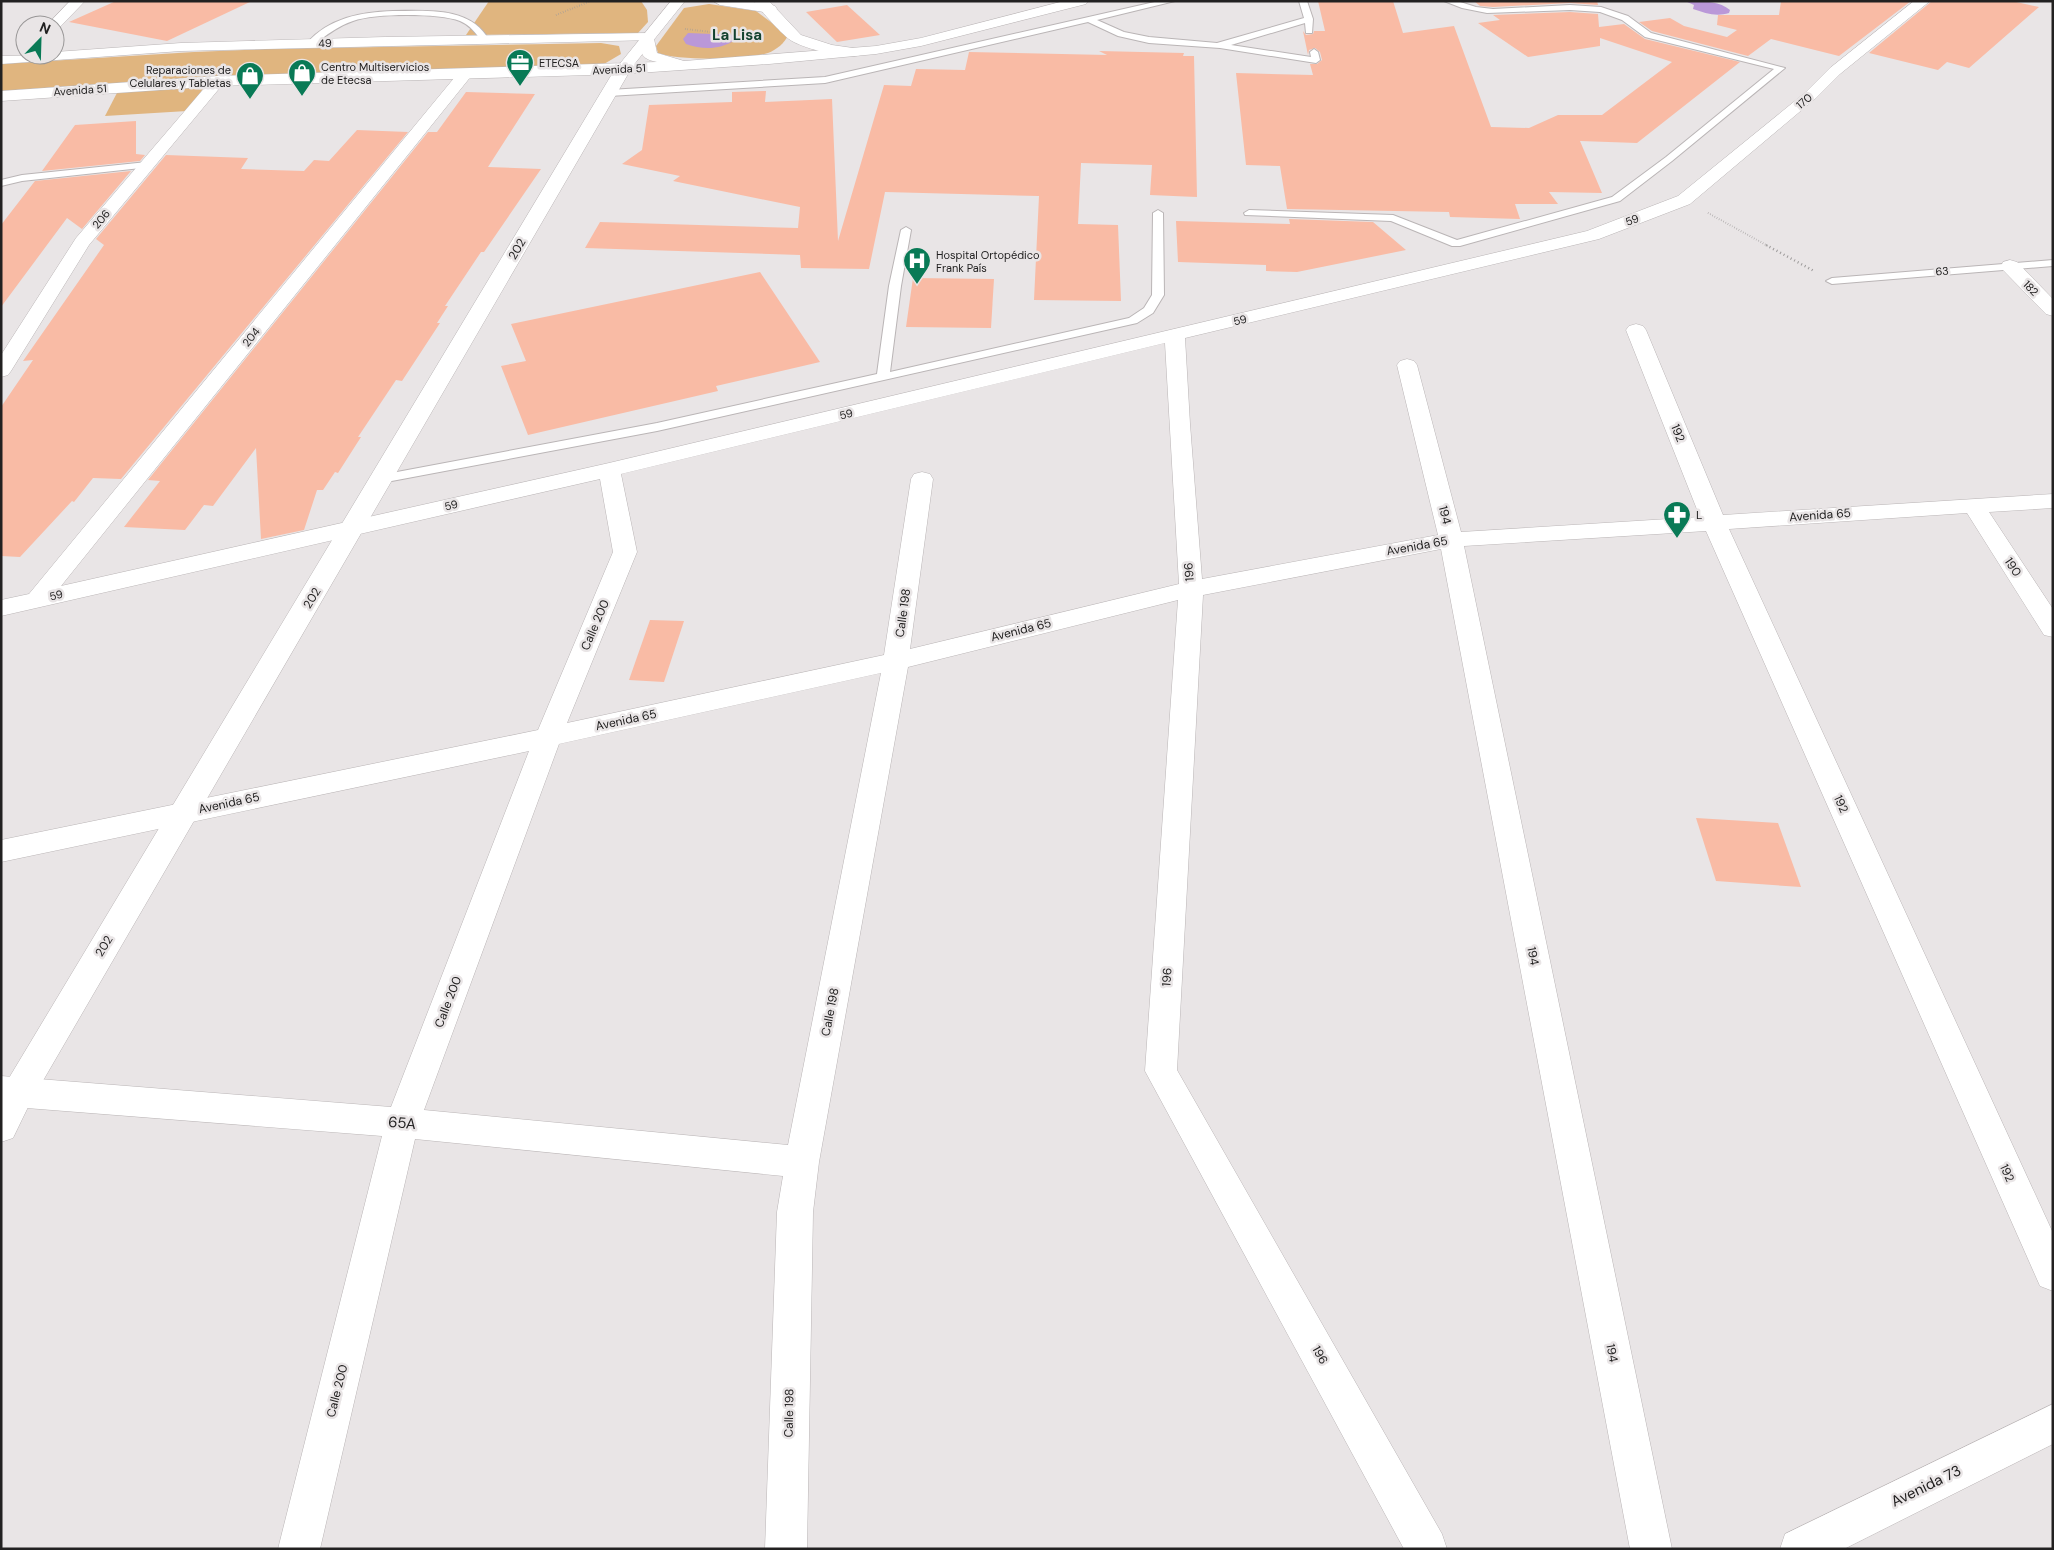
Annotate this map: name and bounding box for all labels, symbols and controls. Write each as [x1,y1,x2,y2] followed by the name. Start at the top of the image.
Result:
[15,15,65,65] north arrow
[37,18,53,38] text: N
[712,25,762,45] district label: La Lisa
[318,36,332,50] street label: 49
[505,48,535,87] office icon: ETECSA
[539,56,579,70] place label: ETECSA
[287,58,317,97] shop icon: Centro Multiservicios de Etecsa
[321,60,429,87] place label: Centro Multiservicios de Etecsa
[235,61,265,100] shop icon: Reparaciones de Celulares y Tabletas
[592,61,646,77] street label: Avenida 51
[130,63,231,90] place label: Reparaciones de Celulares y Tabletas
[53,81,107,99] street label: Avenida 51
[1793,90,1815,112] street label: 170
[89,207,113,231] street label: 206
[1623,211,1641,229] street label: 59
[505,235,529,262] street label: 202
[902,246,932,285] hospital icon: Hospital Ortopédico Frank País
[936,248,1040,275] place label: Hospital Ortopédico Frank País
[1935,263,1949,279] street label: 63
[2020,277,2042,299] street label: 182
[1232,312,1248,328] street label: 59
[239,324,263,349] street label: 204
[838,406,854,422] street label: 59
[1667,422,1689,444] street label: 192
[443,497,459,513] street label: 59
[1662,500,1692,539] pharmacy icon: L
[1435,504,1455,526] street label: 194
[1789,505,1851,525] street label: Avenida 65
[1696,507,1702,523] place label: L
[1385,533,1449,559] street label: Avenida 65
[2001,554,2025,580] street label: 190
[1180,562,1198,582] street label: 196
[300,584,325,611] street label: 202
[48,587,64,603] street label: 59
[892,588,914,638] street label: Calle 198
[577,597,613,653] street label: Calle 200
[989,615,1053,645] street label: Avenida 65
[594,706,658,734] street label: Avenida 65
[197,789,261,817] street label: Avenida 65
[1830,793,1852,816] street label: 192
[92,932,117,959] street label: 202
[1523,945,1543,967] street label: 194
[1158,967,1176,987] street label: 196
[431,974,465,1030] street label: Calle 200
[817,986,843,1038] street label: Calle 198
[387,1112,417,1134] street label: 65A
[1996,1162,2018,1185] street label: 192
[1602,1342,1622,1364] street label: 194
[1308,1343,1332,1367] street label: 196
[323,1363,351,1419] street label: Calle 200
[781,1388,797,1438] street label: Calle 198
[1888,1460,1964,1512] street label: Avenida 73

